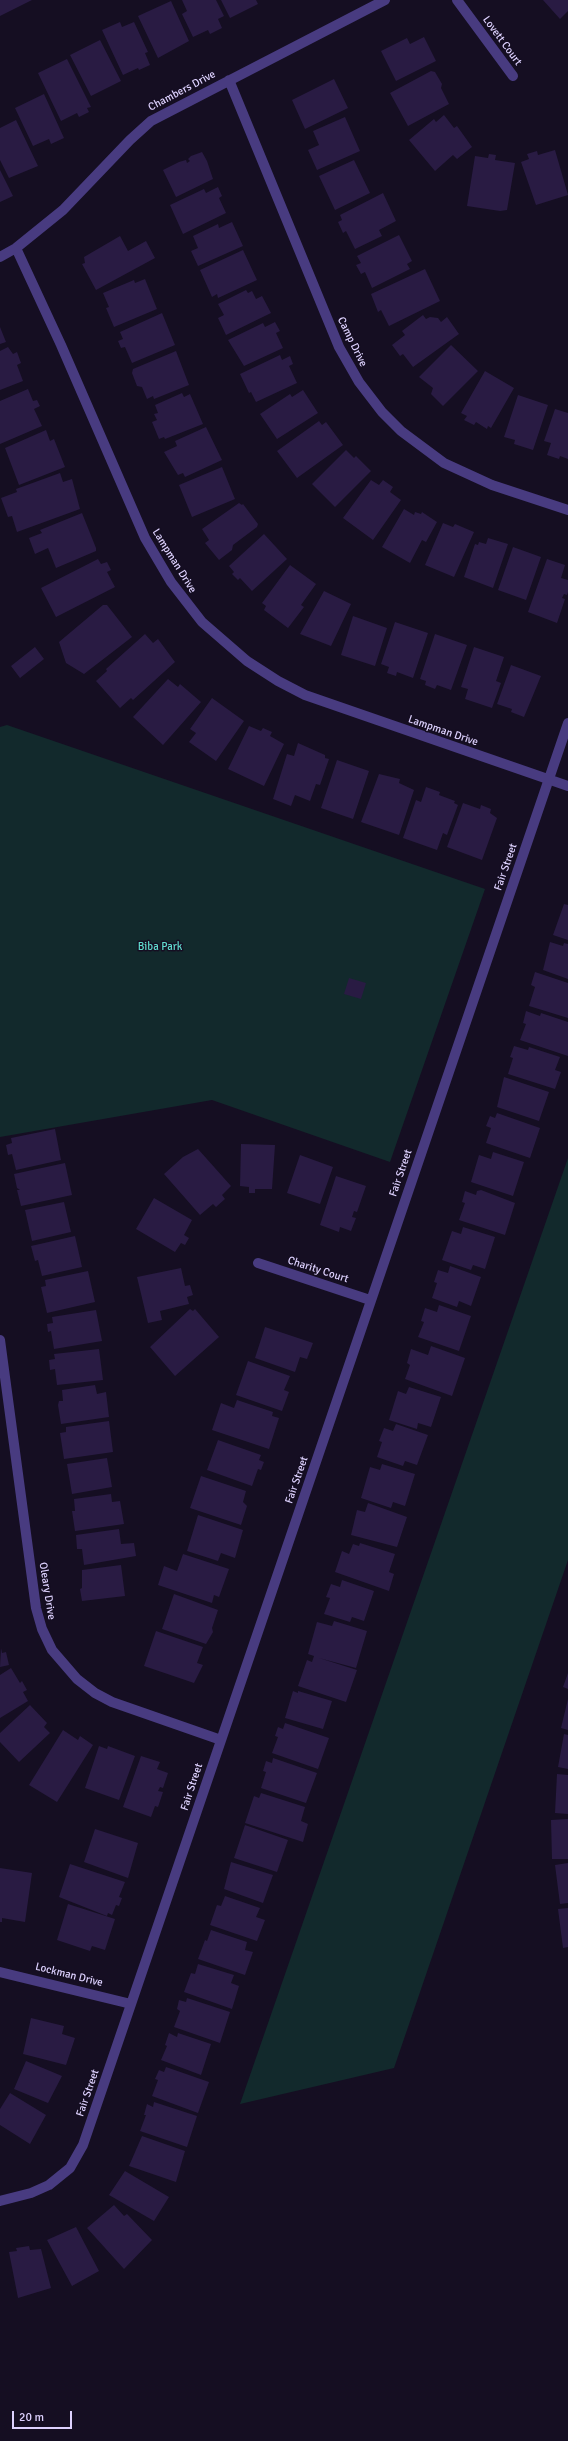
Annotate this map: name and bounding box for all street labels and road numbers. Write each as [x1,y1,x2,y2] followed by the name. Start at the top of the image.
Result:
[480,14,524,68] street label: Lovett Court
[146,68,218,114] street label: Chambers Drive
[334,315,370,369] street label: Camp Drive
[149,526,199,596] street label: Lampman Drive
[406,713,480,749] street label: Lampman Drive
[492,842,520,892] street label: Fair Street
[387,1148,415,1198] street label: Fair Street
[286,1254,350,1286] street label: Charity Court
[283,1455,311,1505] street label: Fair Street
[36,1561,58,1621] street label: Oleary Drive
[178,1762,206,1812] street label: Fair Street
[34,1960,104,1990] street label: Lockman Drive
[74,2068,102,2118] street label: Fair Street

